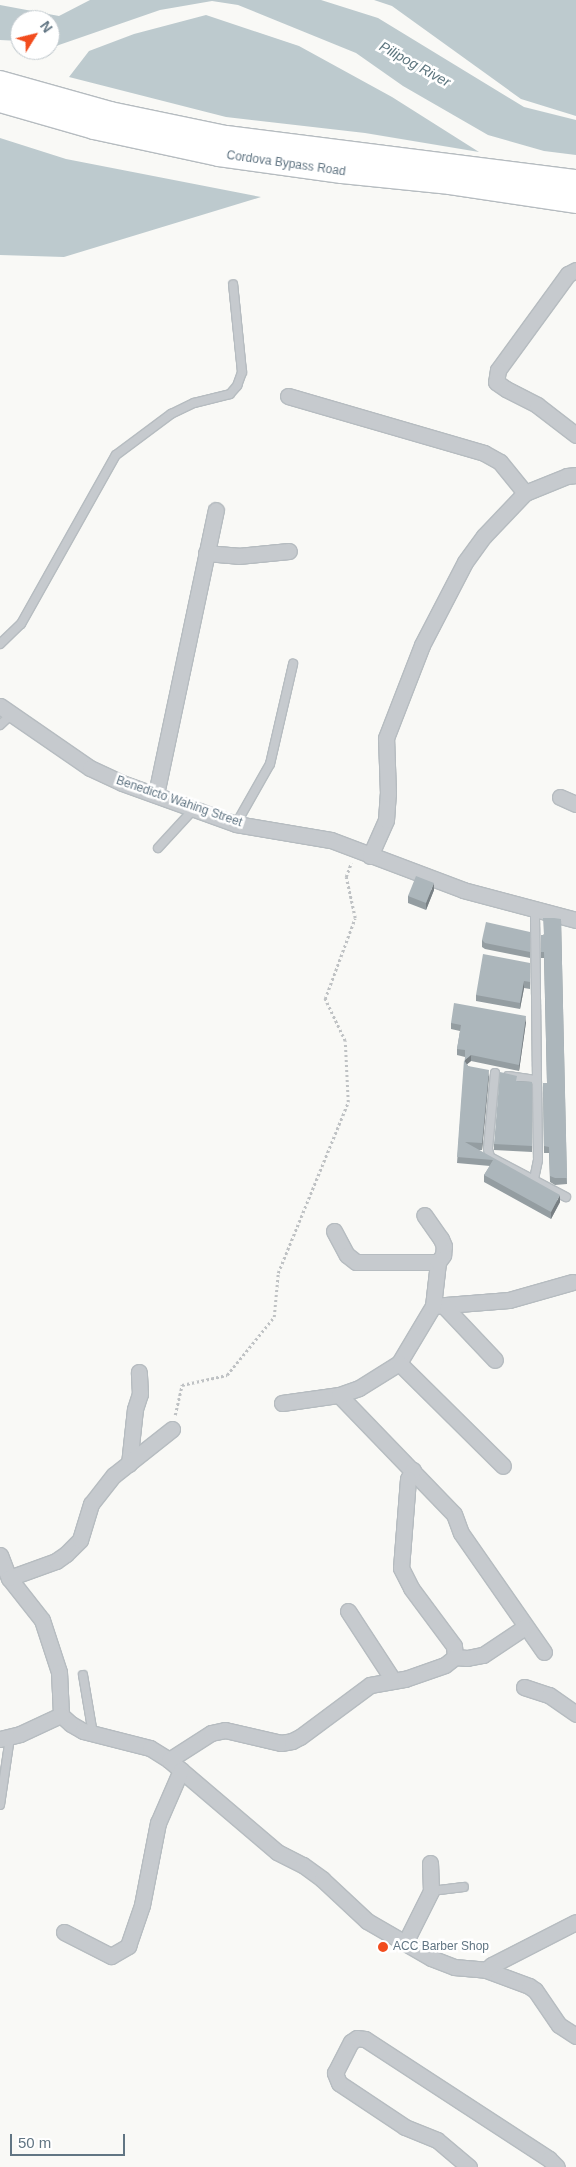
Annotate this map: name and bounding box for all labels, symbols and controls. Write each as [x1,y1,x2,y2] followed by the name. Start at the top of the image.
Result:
[10,10,60,60] north arrow
[37,18,56,36] text: N
[377,38,453,90] water label: Pilipog River
[226,149,346,179] street label: Cordova Bypass Road
[114,774,244,830] street label: Benedicto Wahing Street
[393,1940,489,1954] place label: ACC Barber Shop
[377,1941,389,1953] marker: ACC Barber Shop
[12,2124,128,2156] scale bar
[18,2134,51,2151] text: 50 m

